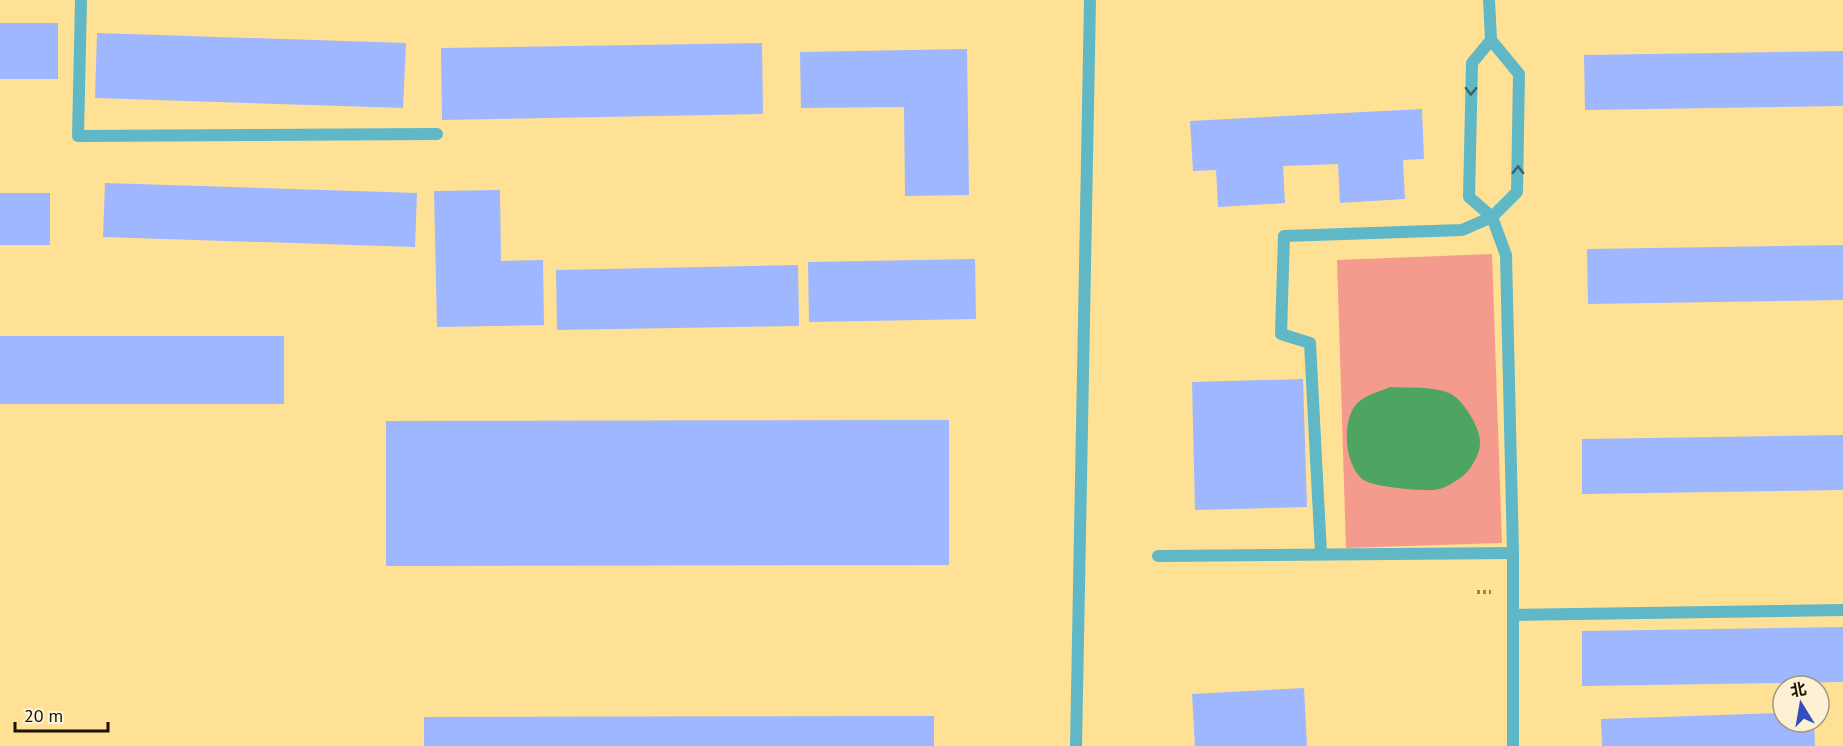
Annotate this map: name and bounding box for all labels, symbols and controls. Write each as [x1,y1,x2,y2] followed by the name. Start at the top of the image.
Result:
[1465,87,1477,96] one-way arrow
[1512,165,1524,174] one-way arrow
[1771,674,1831,734] north arrow
[1788,678,1808,701] text: 北
[15,695,108,733] scale bar
[24,704,63,727] text: 20 m

